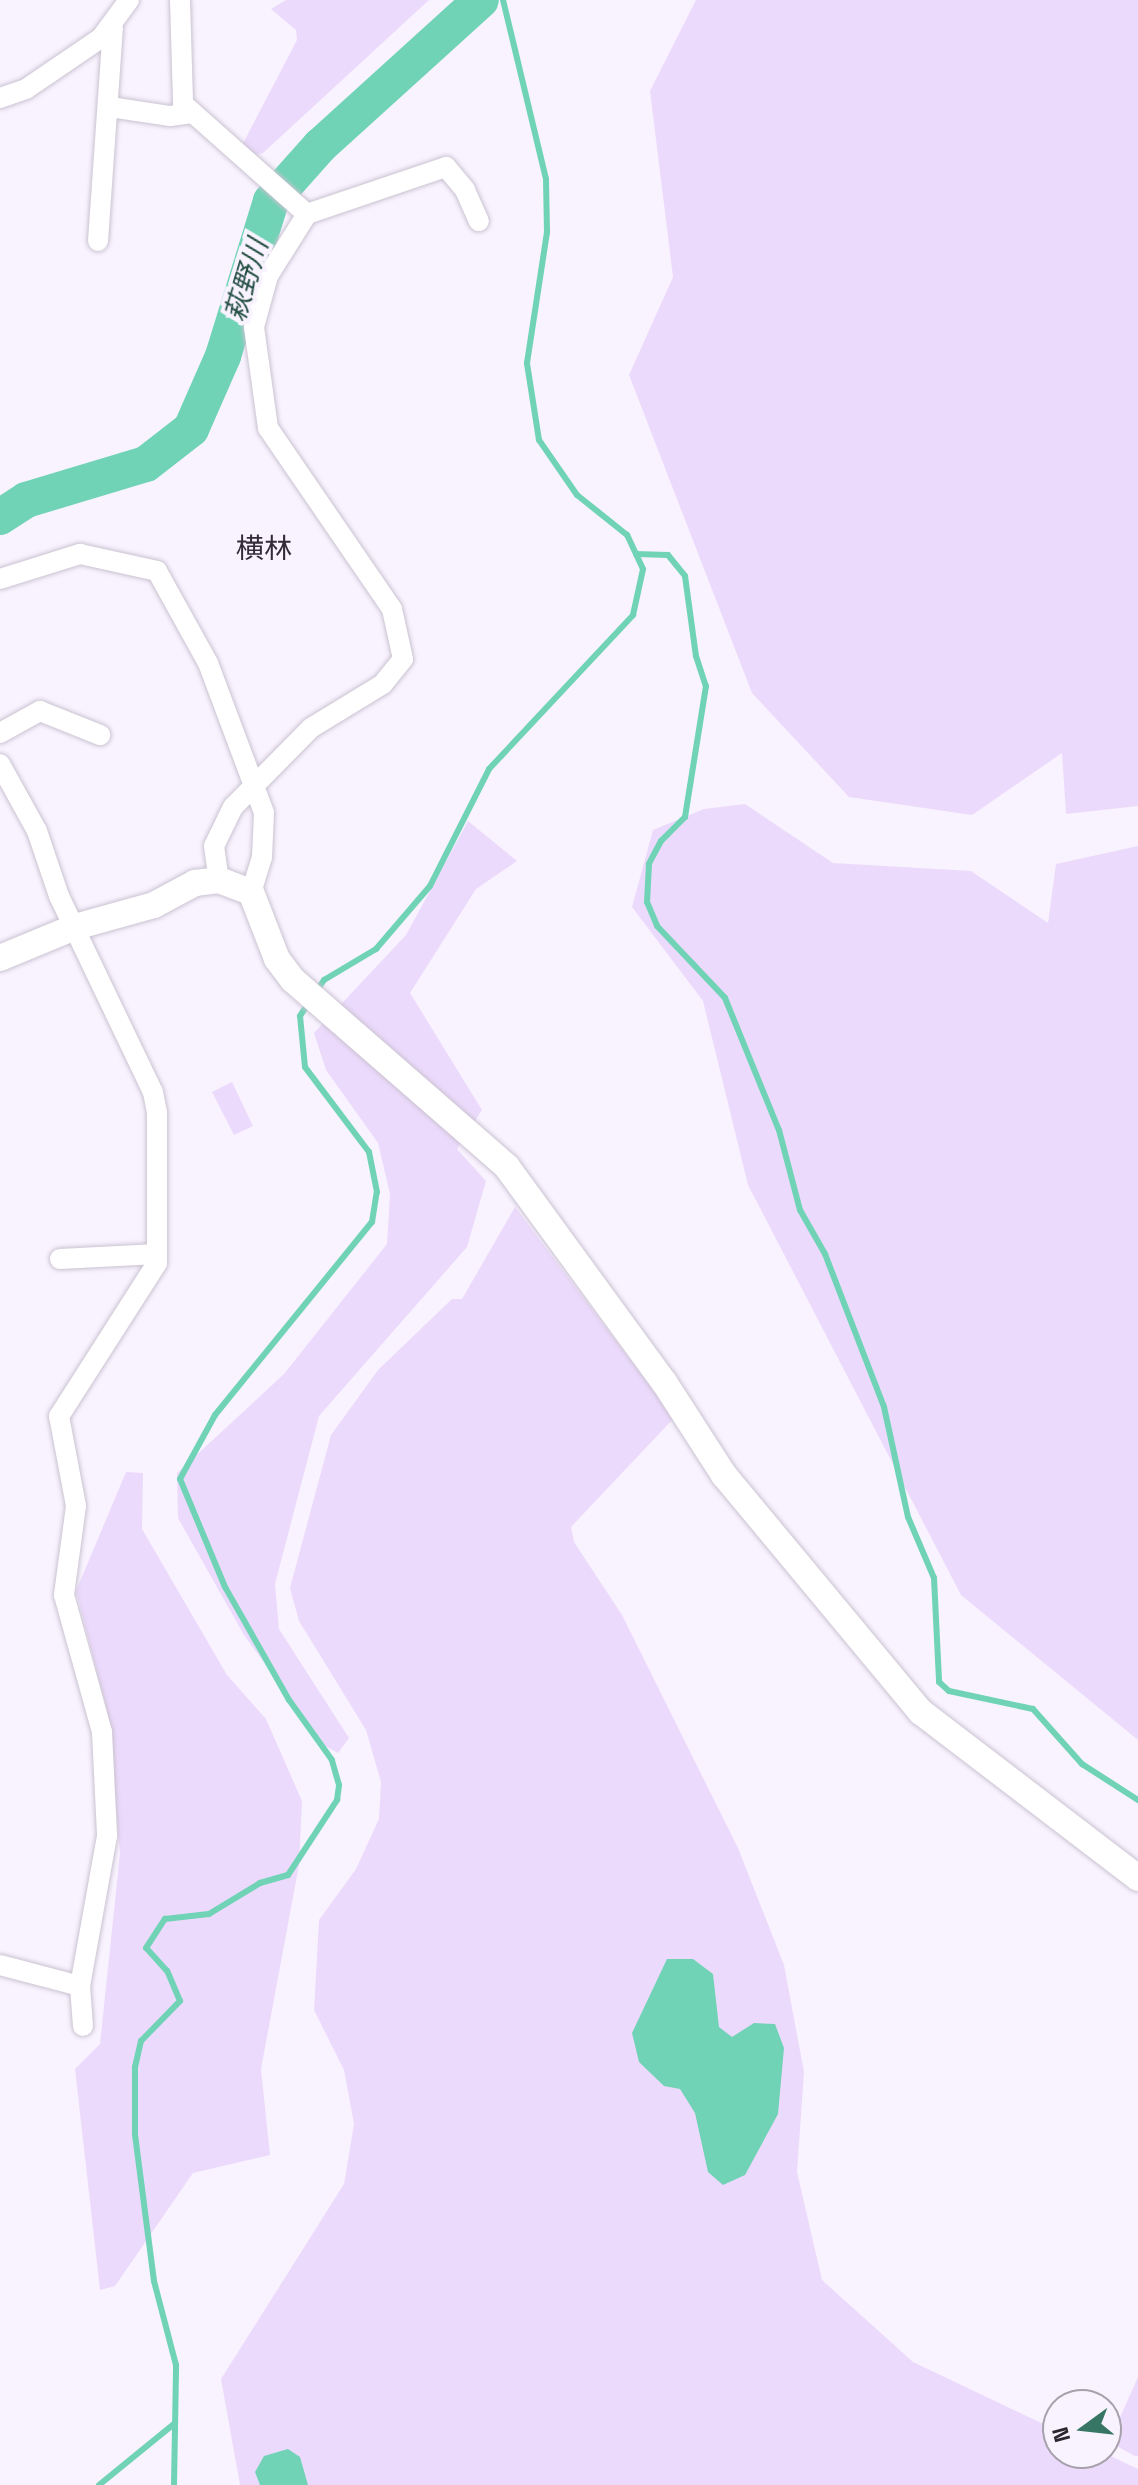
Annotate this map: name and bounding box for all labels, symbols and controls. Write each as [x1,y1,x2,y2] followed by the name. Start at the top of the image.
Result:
[218,235,274,325] water label: 萩野川
[236,531,292,565] district label: 横林
[1042,2389,1122,2469] north arrow
[1045,2424,1076,2445] text: N

